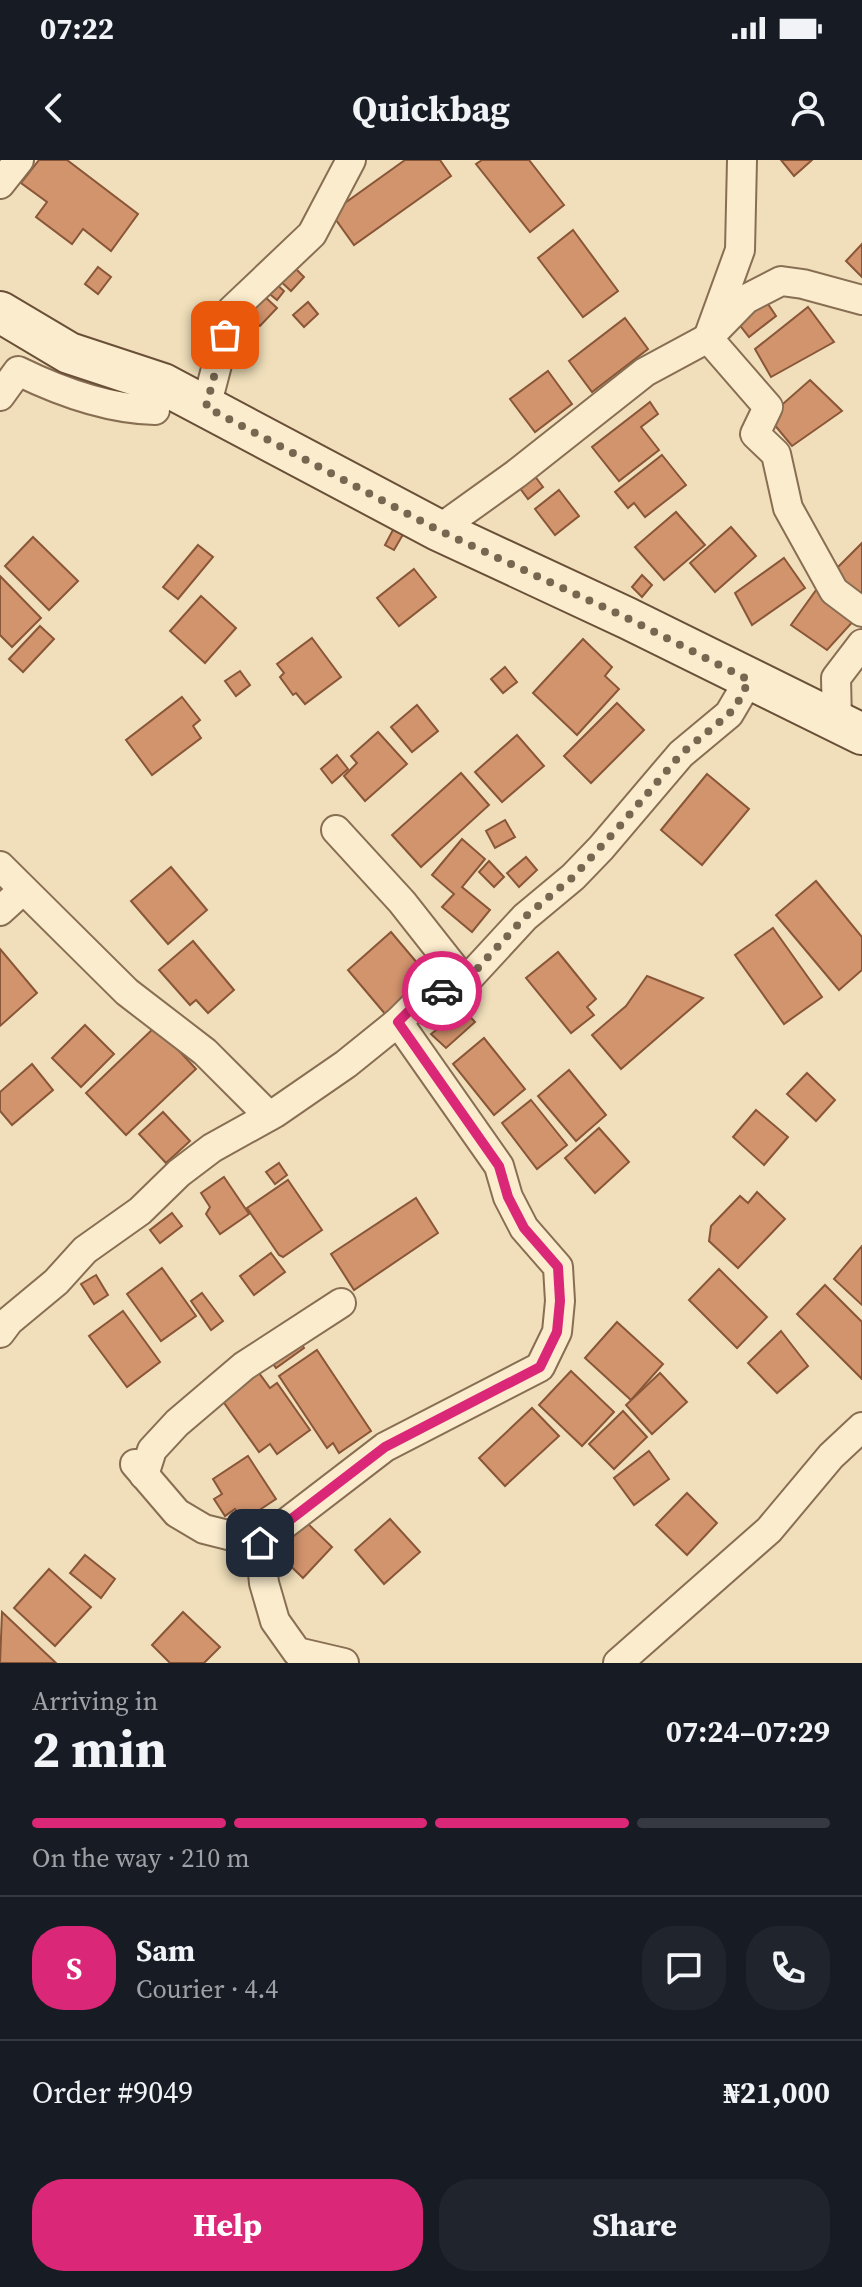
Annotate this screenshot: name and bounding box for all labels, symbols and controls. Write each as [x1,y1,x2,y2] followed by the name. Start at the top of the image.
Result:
[40,8,114,49] text: 07:22
[352,84,510,133] text: Quickbag
[32,86,76,130] icon: back
[786,86,830,130] icon: person
[191,301,259,369] pin
[203,313,247,357] icon: bag
[402,951,482,1031] courier
[420,969,464,1013] icon: car
[226,1509,294,1577] pin
[238,1521,282,1565] icon: home
[32,1683,158,1719] text: Arriving in
[666,1711,830,1752] text: 07:24–07:29
[32,1713,167,1784] text: 2 min
[32,1840,250,1876] text: On the way · 210 m
[642,1926,726,2010] button: chat
[746,1926,830,2010] button: phone
[136,1930,195,1971] text: Sam
[66,1948,82,1989] text: S
[136,1971,278,2007] text: Courier · 4.4
[32,2072,193,2113] text: Order #9049
[723,2072,830,2113] text: ₦21,000
[32,2179,423,2271] button: Help
[439,2179,830,2271] button: Share

